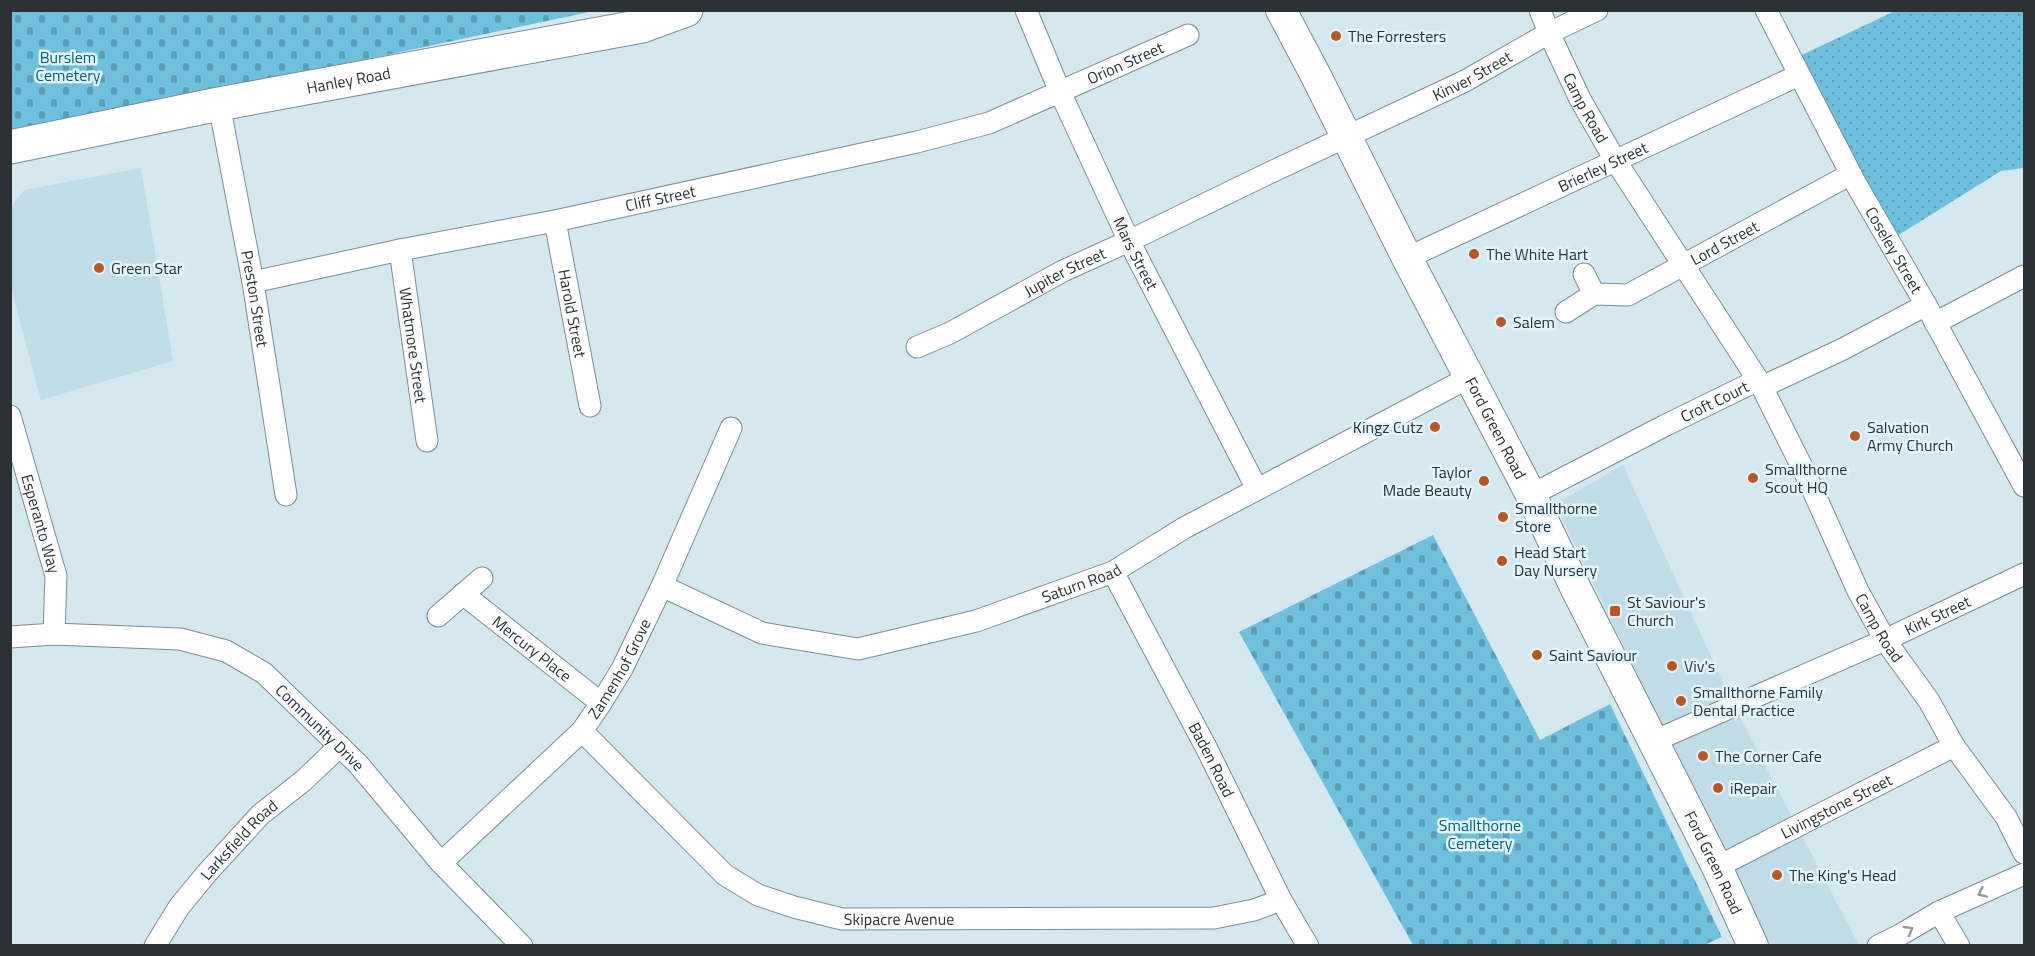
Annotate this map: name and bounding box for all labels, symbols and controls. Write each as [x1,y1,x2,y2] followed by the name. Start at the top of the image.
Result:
[1348,24,1446,48] place label: The Forresters
[1329,29,1343,43] marker: The Forresters
[1083,35,1168,90] street label: Orion Street
[1428,44,1517,107] street label: Kinver Street
[36,45,101,87] park label: Burslem Cemetery
[304,61,392,100] street label: Hanley Road
[1557,69,1615,147] street label: Camp Road
[1554,135,1652,198] street label: Brierley Street
[623,179,698,217] street label: Cliff Street
[1859,202,1929,298] street label: Coseley Street
[1107,213,1164,295] street label: Mars Street
[1686,214,1763,271] street label: Lord Street
[1019,241,1110,302] street label: Jupiter Street
[1486,242,1588,266] place label: The White Hart
[1467,247,1481,261] marker: The White Hart
[235,248,275,349] street label: Preston Street
[111,256,183,280] place label: Green Star
[92,261,106,275] marker: Green Star
[552,267,593,360] street label: Harold Street
[393,286,434,405] street label: Whatmore Street
[1513,310,1555,334] place label: Salem
[1494,315,1508,329] marker: Salem
[1459,373,1533,483] street label: Ford Green Road
[1676,374,1753,428] street label: Croft Court
[1353,415,1423,439] place label: Kingz Cutz
[1867,415,1953,457] place label: Salvation Army Church
[1428,420,1442,434] marker: Kingz Cutz
[1848,429,1862,443] marker: Salvation Army Church
[1765,457,1847,499] place label: Smallthorne Scout HQ
[1383,460,1472,502] place label: Taylor Made Beauty
[15,471,67,576] street label: Esperanto Way
[1746,471,1760,485] marker: Smallthorne Scout HQ
[1477,474,1491,488] marker: Taylor Made Beauty
[1515,496,1597,538] place label: Smallthorne Store
[1496,510,1510,524] marker: Smallthorne Store
[1514,540,1597,582] place label: Head Start Day Nursery
[1495,554,1509,568] marker: Head Start Day Nursery
[1038,558,1126,609] street label: Saturn Road
[1849,589,1909,667] street label: Camp Road
[1900,589,1975,641] street label: Kirk Street
[1627,590,1706,632] place label: St Saviour's Church
[1608,604,1622,618] marker: St Saviour's Church
[487,610,577,688] street label: Mercury Place
[582,614,657,724] street label: Zamenhof Grove
[1549,643,1638,667] place label: Saint Saviour
[1530,648,1544,662] marker: Saint Saviour
[1684,654,1715,678] place label: Viv's
[1665,659,1679,673] marker: Viv's
[270,678,371,776] street label: Community Drive
[1693,680,1823,722] place label: Smallthorne Family Dental Practice
[1674,694,1688,708] marker: Smallthorne Family Dental Practice
[1183,718,1241,801] street label: Baden Road
[1715,744,1822,768] place label: The Corner Cafe
[1696,749,1710,763] marker: The Corner Cafe
[1776,767,1897,845] street label: Livingstone Street
[1730,776,1777,800] place label: iRepair
[1711,781,1725,795] marker: iRepair
[194,794,283,885] street label: Larksfield Road
[1678,807,1749,918] street label: Ford Green Road
[1439,813,1521,855] park label: Smallthorne Cemetery
[1789,863,1897,887] place label: The King's Head
[1770,868,1784,882] marker: The King's Head
[1977,886,1988,898] one-way arrow
[844,907,954,931] street label: Skipacre Avenue
[1903,926,1913,937] one-way arrow

